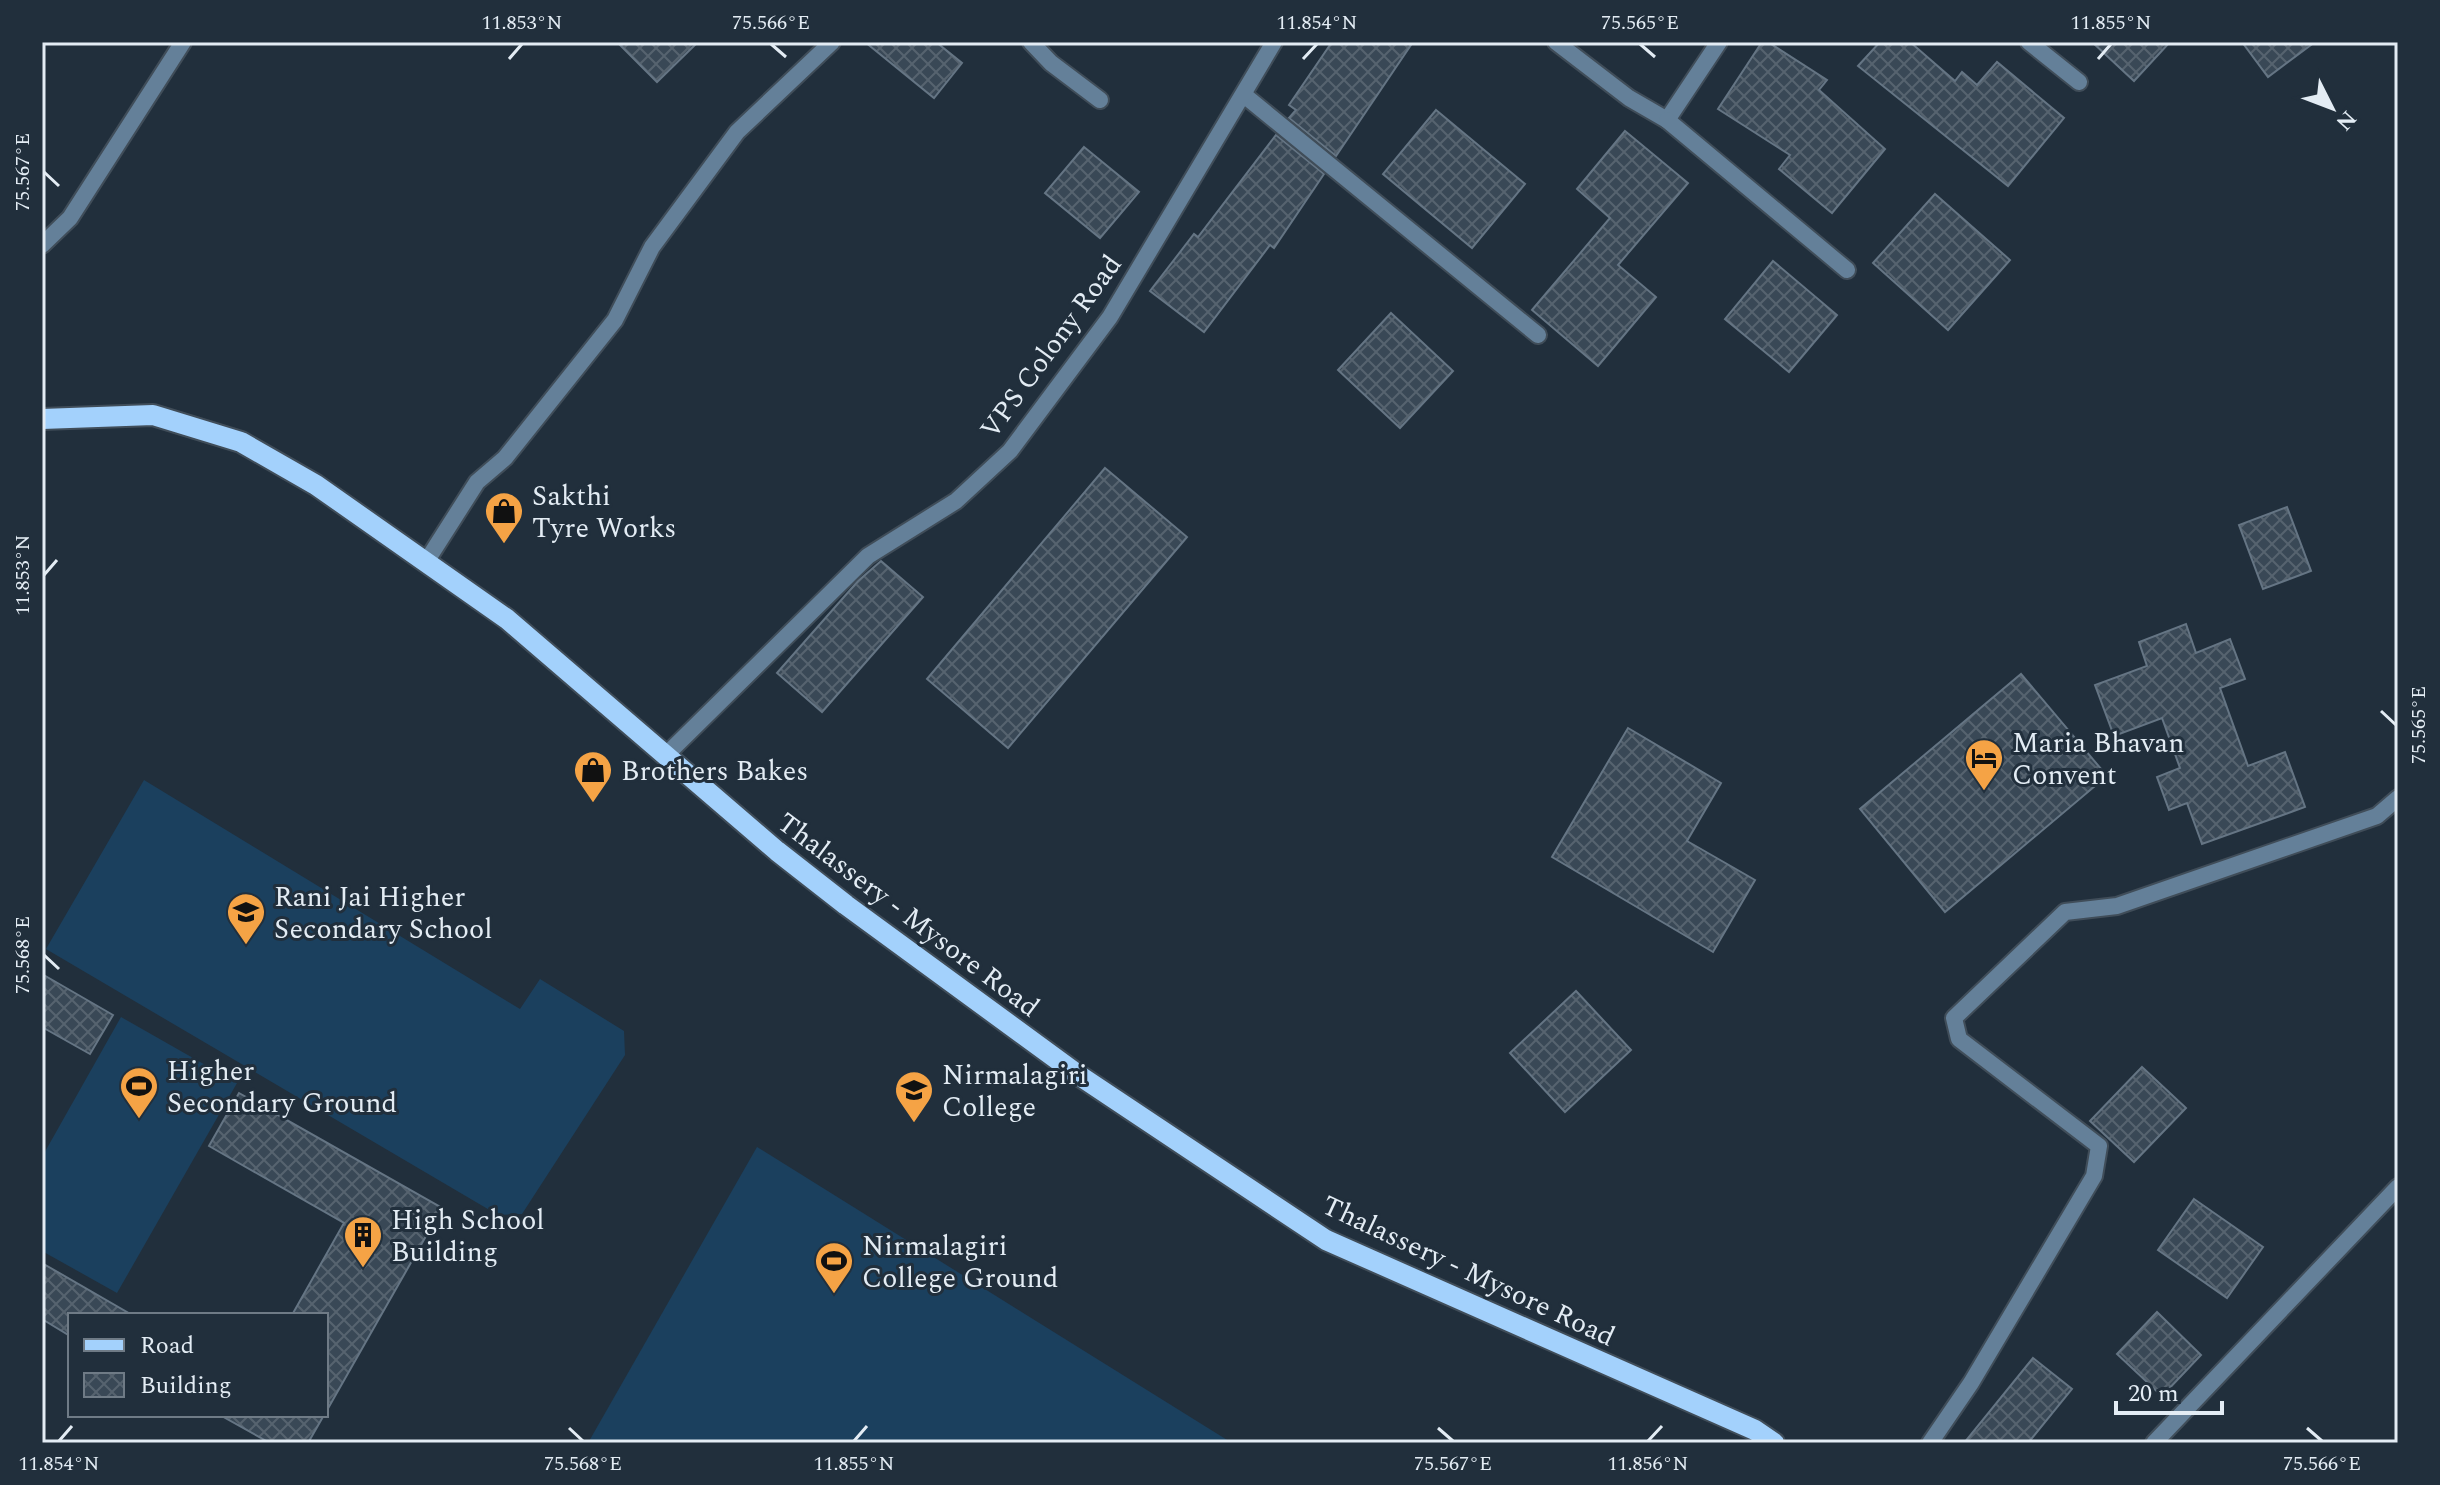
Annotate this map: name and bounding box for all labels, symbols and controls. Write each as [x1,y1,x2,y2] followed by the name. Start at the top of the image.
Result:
[482,8,562,38] text: 11.853°N
[732,8,810,38] text: 75.566°E
[1277,8,1357,38] text: 11.854°N
[1601,8,1679,38] text: 75.565°E
[2071,8,2151,38] text: 11.855°N
[2292,68,2372,148] north arrow
[2327,103,2364,138] text: N
[8,133,38,211] text: 75.567°E
[970,246,1133,448] street label: VPS Colony Road
[532,475,676,550] place label: Sakthi Tyre Works
[483,490,525,545] shop icon: Sakthi Tyre Works
[8,535,38,615] text: 11.853°N
[2404,686,2434,764] text: 75.565°E
[2012,722,2185,797] place label: Maria Bhavan Convent
[1963,737,2005,792] hotel icon: Maria Bhavan Convent
[572,749,614,804] shop icon: Brothers Bakes
[621,750,808,793] place label: Brothers Bakes
[768,802,1049,1028] street label: Thalassery - Mysore Road
[274,876,492,951] place label: Rani Jai Higher Secondary School
[225,891,267,946] school or university icon: Rani Jai Higher Secondary School
[8,916,38,994] text: 75.568°E
[167,1050,397,1125] place label: Higher Secondary Ground
[942,1054,1087,1129] place label: Nirmalagiri College
[118,1065,160,1120] sports icon: Higher Secondary Ground
[893,1069,935,1124] school or university icon: Nirmalagiri College
[1315,1184,1622,1358] street label: Thalassery - Mysore Road
[391,1199,545,1274] place label: High School Building
[342,1214,384,1269] building icon: High School Building
[862,1225,1058,1300] place label: Nirmalagiri College Ground
[813,1240,855,1295] sports icon: Nirmalagiri College Ground
[68,1313,328,1417] legend
[140,1328,194,1364] text: Road
[2116,1365,2222,1415] scale bar
[140,1368,232,1404] text: Building
[2128,1376,2179,1412] text: 20 m
[19,1449,99,1479] text: 11.854°N
[544,1449,622,1479] text: 75.568°E
[814,1449,894,1479] text: 11.855°N
[1414,1449,1492,1479] text: 75.567°E
[1608,1449,1688,1479] text: 11.856°N
[2283,1449,2361,1479] text: 75.566°E

